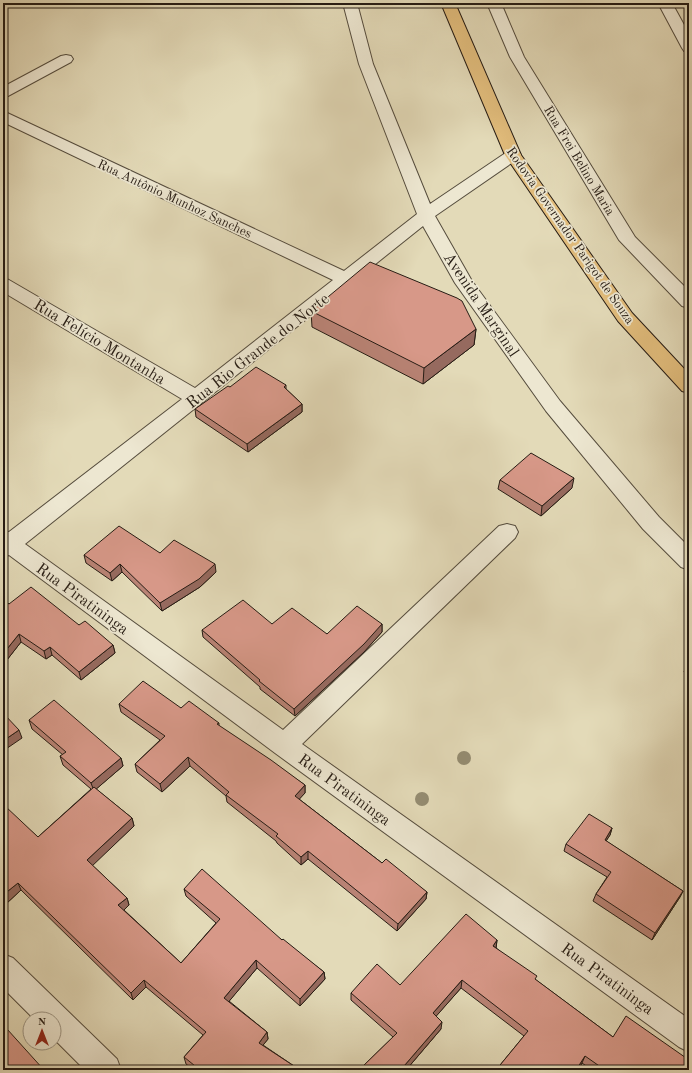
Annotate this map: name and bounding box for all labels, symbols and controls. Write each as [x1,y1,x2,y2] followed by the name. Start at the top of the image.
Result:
[541,104,617,218] street label: Rua Frei Belino Maria
[503,145,636,327] street label: Rodovia Governador Parigot de Souza
[95,158,254,241] street label: Rua Antônio Munhoz Sanches
[440,250,521,360] street label: Avenida Marginal
[184,291,332,412] street label: Rua Rio Grande do Norte
[30,297,168,388] street label: Rua Felício Montanha
[33,561,131,639] street label: Rua Piratininga
[295,752,393,830] street label: Rua Piratininga
[558,941,656,1019] street label: Rua Piratininga
[22,1011,62,1051] north arrow
[38,1017,47,1028] text: N

